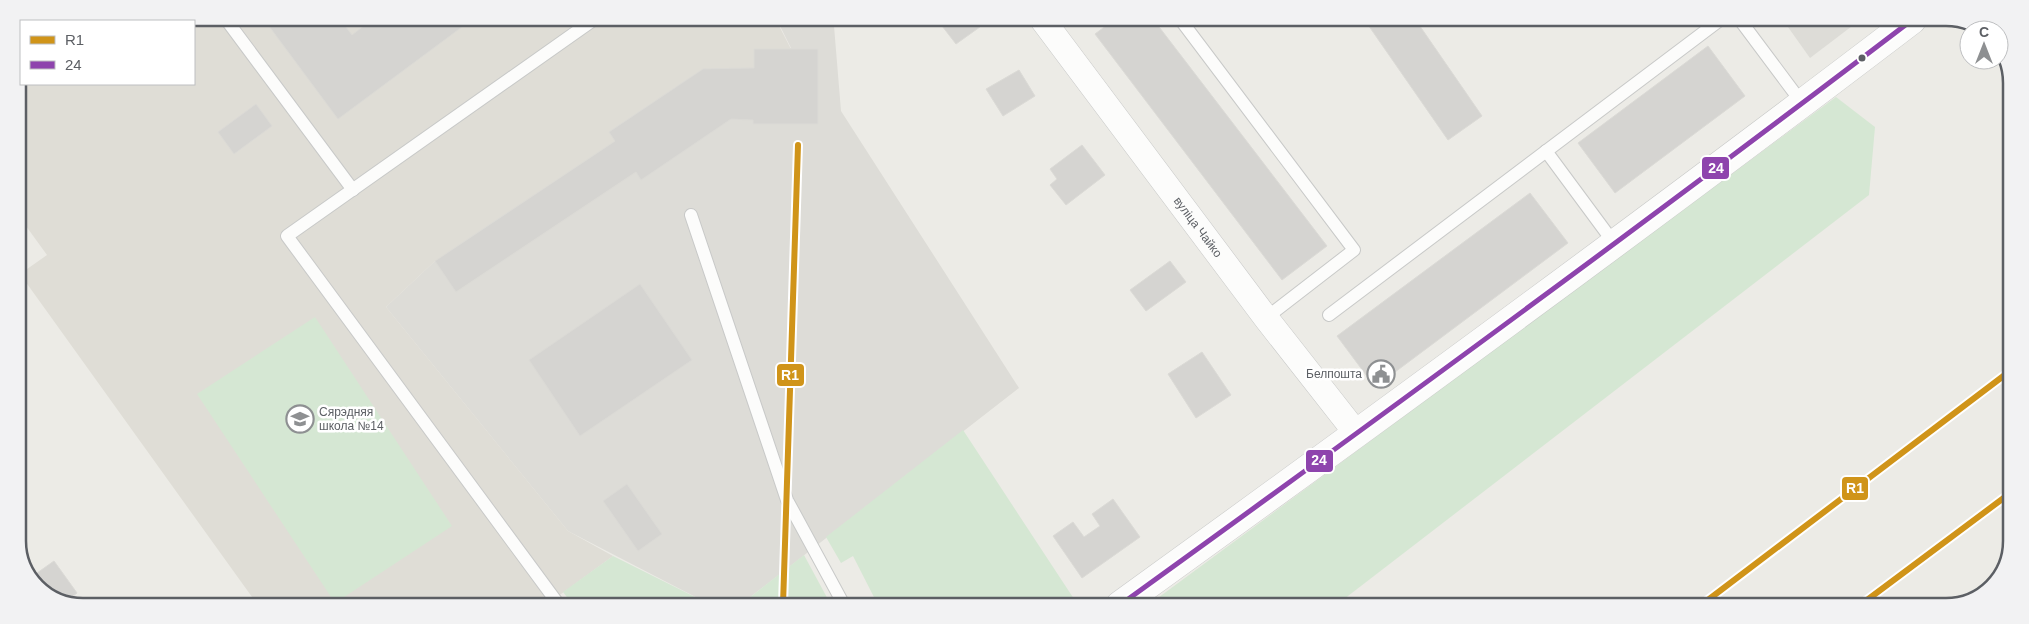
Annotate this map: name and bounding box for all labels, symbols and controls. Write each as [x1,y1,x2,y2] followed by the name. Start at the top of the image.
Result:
[20,20,195,85] legend
[1959,20,2009,70] north arrow
[1979,24,1989,40] text: С
[65,31,84,48] text: R1
[1857,53,1867,63] unlabelled marker
[65,56,82,73] text: 24
[1701,156,1730,180] line badge: 24
[1708,160,1724,176] text: 24
[1171,194,1225,260] street label: вуліца Чайко
[1366,359,1396,389] public building icon: Белпошта
[776,363,805,387] line badge: R1
[781,367,799,383] text: R1
[1306,367,1362,381] place label: Белпошта
[285,404,315,434] school or university icon: Сярэдняя школа №14
[319,405,384,433] place label: Сярэдняя школа №14
[1305,449,1334,473] line badge: 24
[1311,452,1327,468] text: 24
[1841,476,1869,501] line badge: R1
[1846,480,1864,496] text: R1

